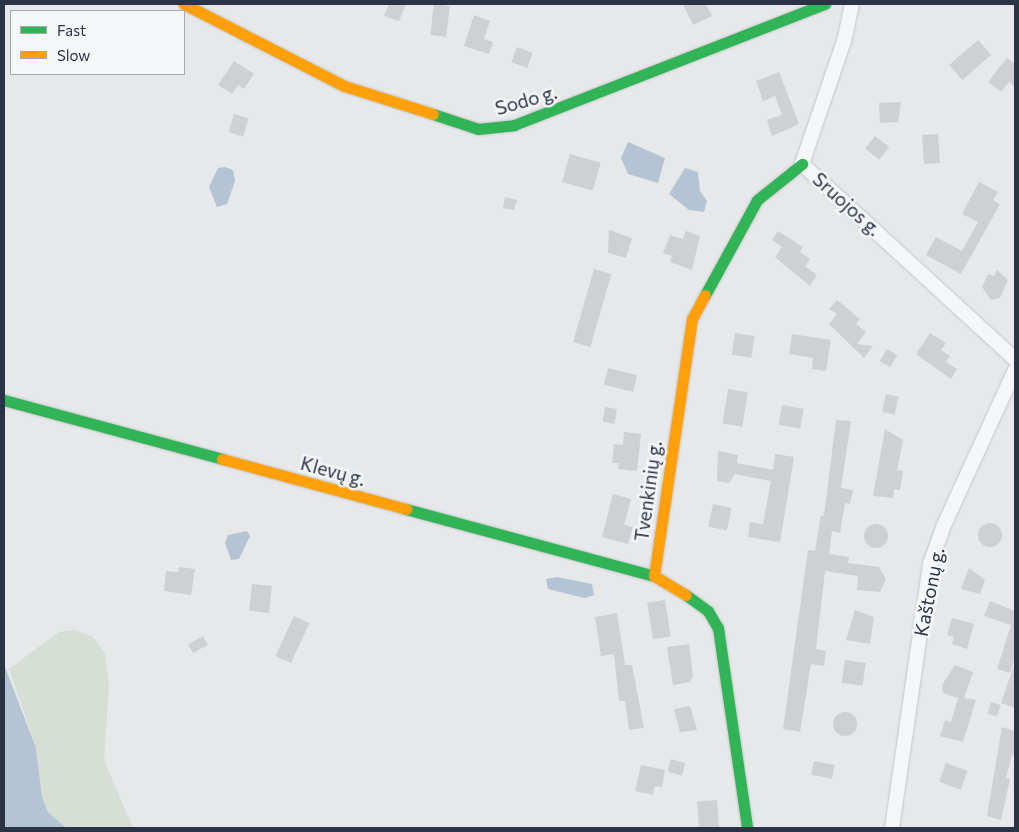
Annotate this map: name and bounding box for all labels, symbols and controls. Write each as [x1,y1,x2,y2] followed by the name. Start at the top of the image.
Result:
[10,10,185,75] legend
[57,21,86,39] text: Fast
[57,46,90,64] text: Slow
[492,80,560,120] street label: Sodo g.
[808,168,886,240] street label: Sruojos g.
[630,439,666,543] street label: Tvenkinių g.
[298,451,368,491] street label: Klevų g.
[909,546,949,638] street label: Kaštonų g.

